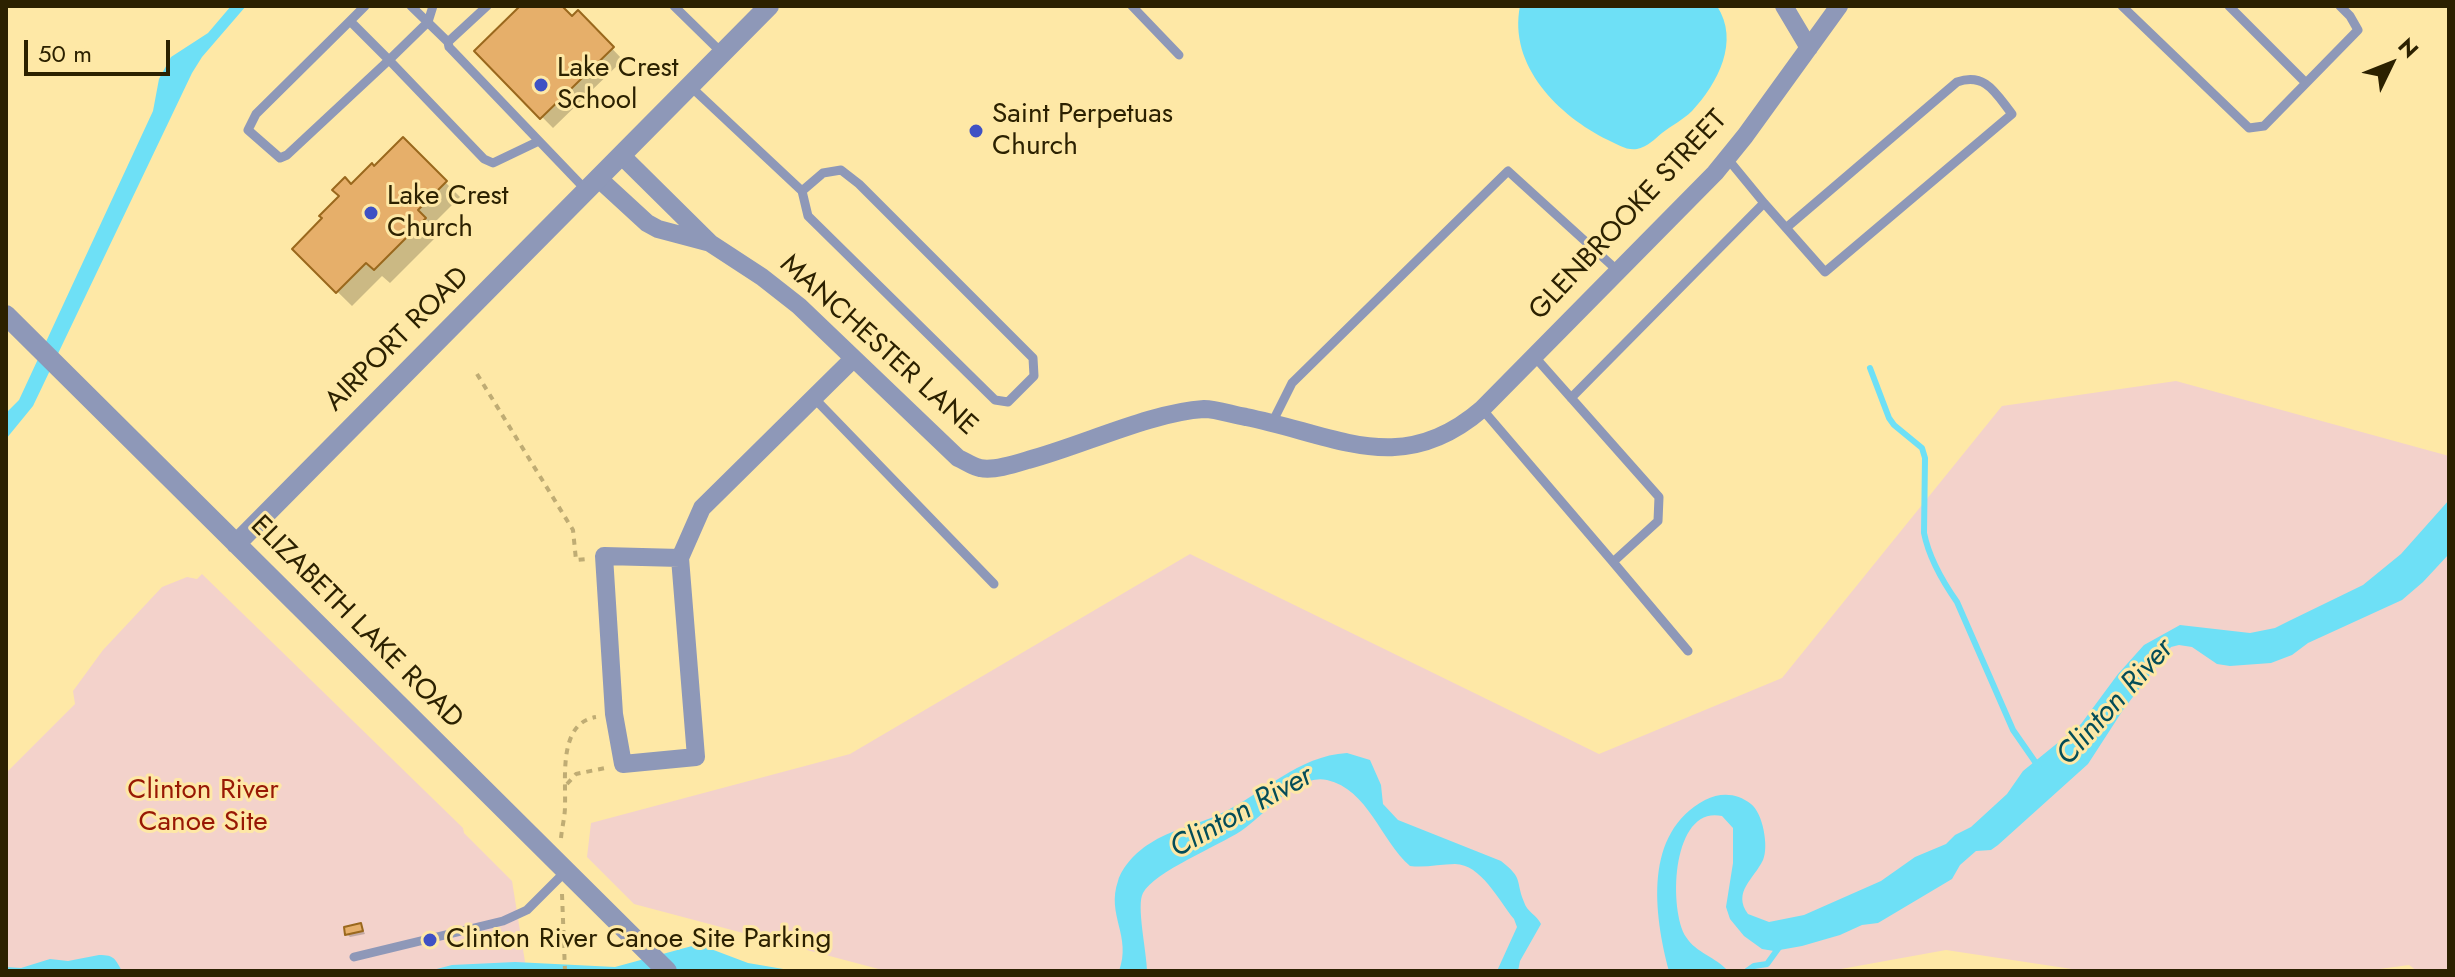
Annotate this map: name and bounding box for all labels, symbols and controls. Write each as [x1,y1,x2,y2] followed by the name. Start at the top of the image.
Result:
[28,24,174,74] scale bar
[2351,24,2431,104] north arrow
[2391,30,2426,65] text: N
[38,36,92,71] text: 50 m
[557,52,679,118] place label: Lake Crest School
[532,76,550,94] marker: Lake Crest School
[992,98,1173,164] place label: Saint Perpetuas Church
[1523,104,1735,328] street label: GLENBROOKE STREET
[967,122,985,140] marker: Saint Perpetuas Church
[387,180,509,246] place label: Lake Crest Church
[362,204,380,222] marker: Lake Crest Church
[772,248,984,444] street label: MANCHESTER LANE
[319,261,477,419] street label: AIRPORT ROAD
[243,510,469,736] street label: ELIZABETH LAKE ROAD
[2050,632,2182,774] water label: Clinton River
[1164,759,1320,867] water label: Clinton River
[127,774,279,840] park label: Clinton River Canoe Site
[446,923,831,957] place label: Clinton River Canoe Site Parking
[421,931,439,949] marker: Clinton River Canoe Site Parking

